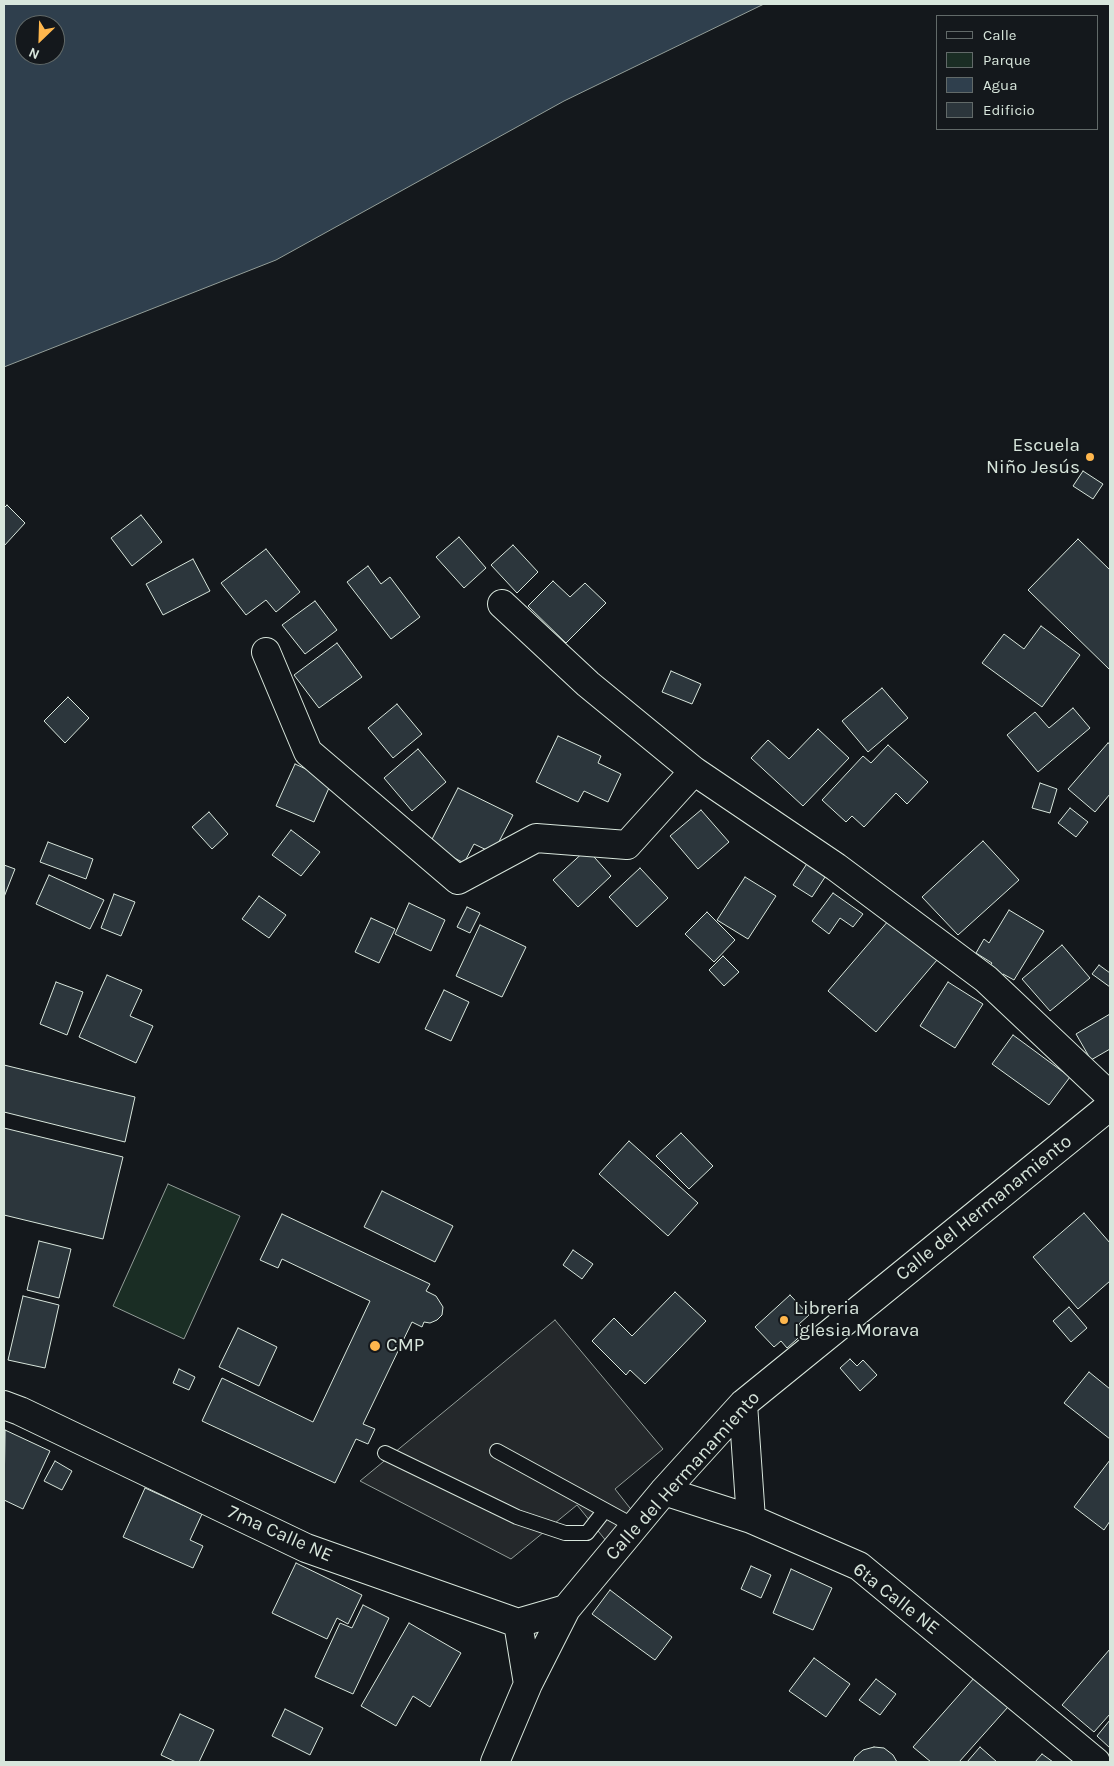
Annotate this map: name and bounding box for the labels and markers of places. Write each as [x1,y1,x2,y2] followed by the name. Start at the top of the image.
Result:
[986,435,1080,479] place label: Escuela Niño Jesús
[1084,451,1096,463] marker: Escuela Niño Jesús
[794,1298,920,1342] place label: Libreria Iglesia Morava
[778,1314,790,1326] marker: Libreria Iglesia Morava
[386,1335,424,1357] place label: CMP
[368,1339,382,1353] marker: CMP

